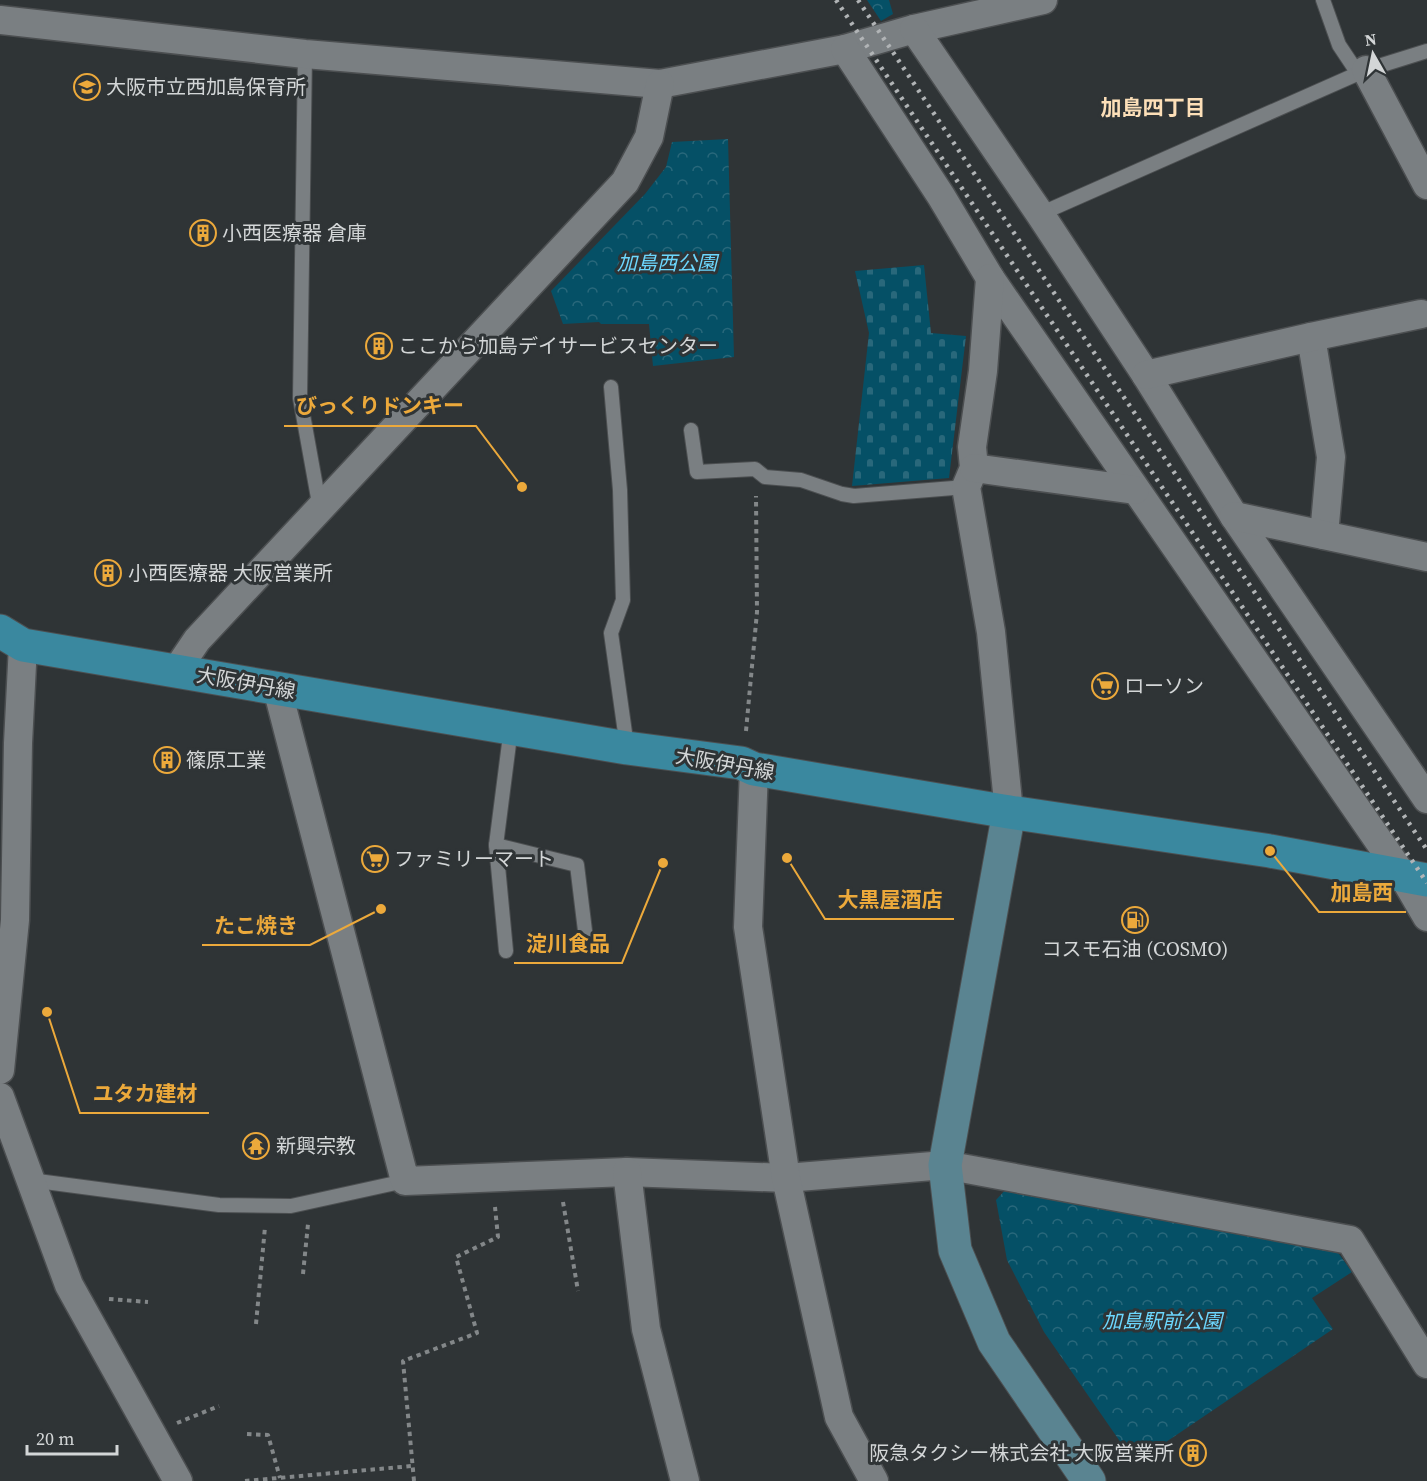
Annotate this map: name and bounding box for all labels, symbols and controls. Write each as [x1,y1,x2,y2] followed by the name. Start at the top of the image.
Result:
[1343,24,1403,84] north arrow
[1363,27,1378,51] text: N
[72,72,102,102] school or university icon: 大阪市立西加島保育所
[106,73,306,101] place label: 大阪市立西加島保育所
[1101,93,1206,122] district label: 加島四丁目
[188,218,218,248] building icon: 小西医療器 倉庫
[222,219,367,247] place label: 小西医療器 倉庫
[617,249,720,277] park label: 加島西公園
[364,331,394,361] building icon: ここから加島デイサービスセンター
[398,332,718,360] place label: ここから加島デイサービスセンター
[284,387,476,426] callout: びっくりドンキー
[296,391,464,420] text: びっくりドンキー
[93,558,123,588] building icon: 小西医療器 大阪営業所
[128,559,333,587] place label: 小西医療器 大阪営業所
[194,661,298,705] street label: 大阪伊丹線
[1090,671,1120,701] supermarket icon: ローソン
[1124,672,1204,700] place label: ローソン
[673,742,777,786] street label: 大阪伊丹線
[152,745,182,775] building icon: 篠原工業
[186,746,266,774] place label: 篠原工業
[360,844,390,874] supermarket icon: ファミリーマート
[394,845,554,873] place label: ファミリーマート
[1319,873,1406,912] callout: 加島西
[1331,878,1394,907] text: 加島西
[825,880,954,919] callout: 大黒屋酒店
[838,885,943,914] text: 大黒屋酒店
[1120,905,1150,935] fuel station icon: コスモ石油 (COSMO)
[202,906,310,945] callout: たこ焼き
[214,911,298,940] text: たこ焼き
[514,924,622,963] callout: 淀川食品
[526,929,610,958] text: 淀川食品
[1042,935,1228,963] place label: コスモ石油 (COSMO)
[80,1074,209,1113] callout: ユタカ建材
[93,1079,198,1108] text: ユタカ建材
[241,1131,271,1161] temple icon: 新興宗教
[276,1132,356,1160] place label: 新興宗教
[1102,1307,1225,1335] park label: 加島駅前公園
[27,1418,117,1456] scale bar
[36,1426,74,1451] text: 20 m
[1178,1438,1208,1468] building icon: 阪急タクシー株式会社 大阪営業所
[869,1439,1174,1467] place label: 阪急タクシー株式会社 大阪営業所

